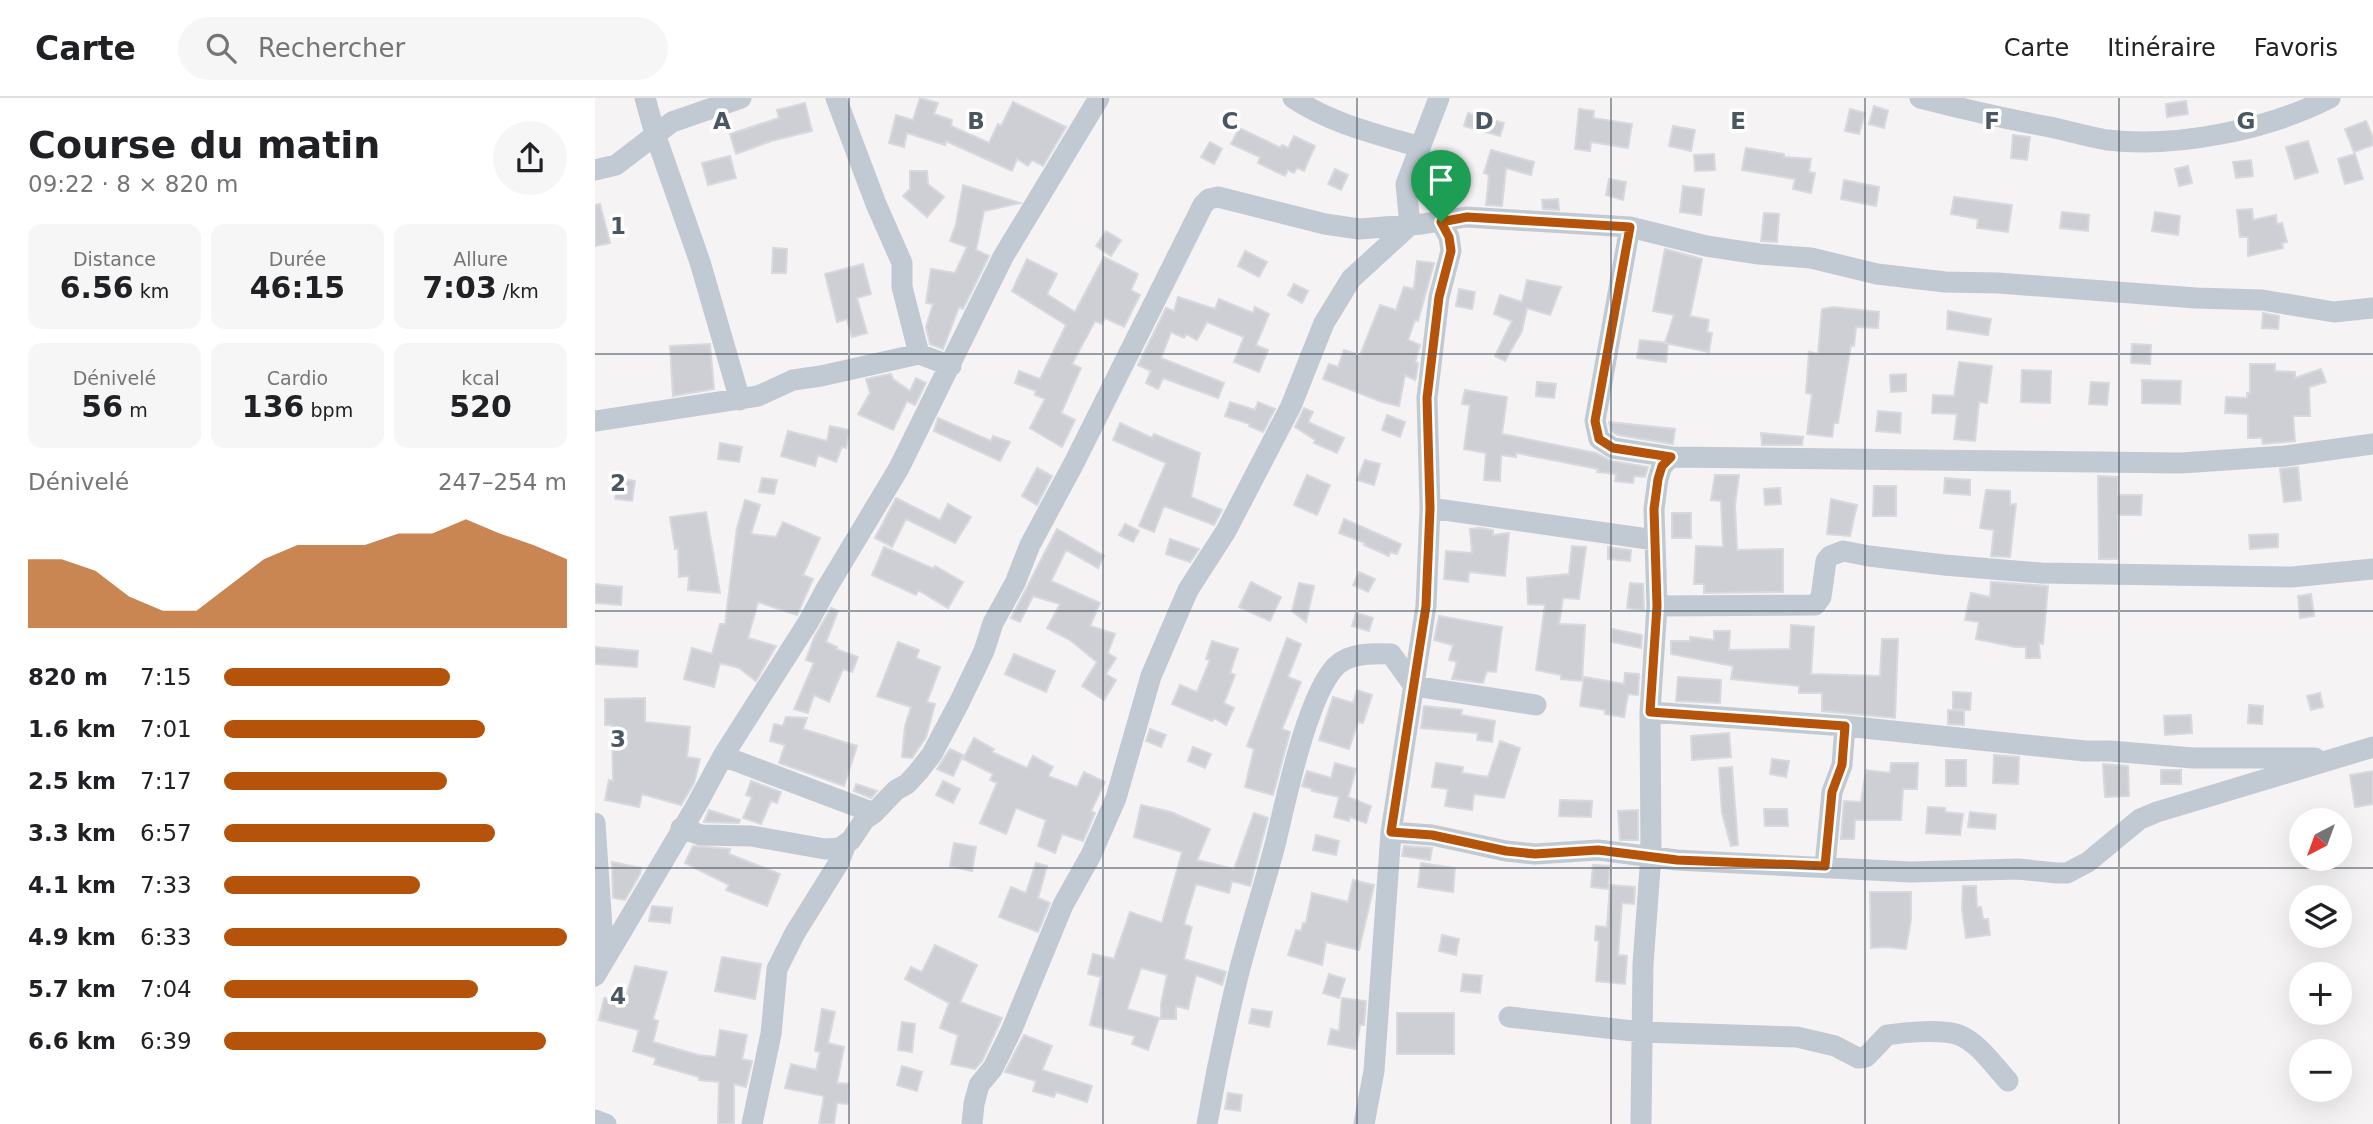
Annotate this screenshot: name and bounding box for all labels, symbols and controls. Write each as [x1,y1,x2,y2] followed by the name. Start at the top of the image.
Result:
[178,17,668,80] search box
[35,29,136,68] text: Carte
[202,29,240,67] icon: search
[258,33,405,63] text: Rechercher
[2004,34,2069,62] text: Carte
[2107,34,2216,62] text: Itinéraire
[2254,34,2338,62] text: Favoris
[713,108,731,134] text: A
[967,108,985,134] text: B
[1222,108,1238,134] text: C
[1474,108,1494,134] text: D
[1730,108,1746,134] text: E
[1984,108,2000,134] text: F
[2237,108,2255,134] text: G
[493,121,567,195] button: share
[28,123,380,167] text: Course du matin
[1411,150,1471,222] pin
[1422,161,1460,199] icon: arrive
[28,171,238,197] text: 09:22 · 8 × 820 m
[610,213,626,239] text: 1
[73,248,156,270] text: Distance
[269,248,326,270] text: Durée
[453,248,508,270] text: Allure
[60,270,134,305] text: 6.56
[250,270,345,305] text: 46:15
[422,270,497,305] text: 7:03
[134,280,169,302] text: km
[497,280,539,302] text: /km
[73,367,156,389] text: Dénivelé
[267,367,328,389] text: Cardio
[461,367,500,389] text: kcal
[81,389,123,424] text: 56
[242,389,304,424] text: 136
[449,389,512,424] text: 520
[123,399,148,421] text: m
[304,399,353,421] text: bpm
[28,469,129,495] text: Dénivelé
[438,469,567,495] text: 247–254 m
[610,470,626,496] text: 2
[28,664,108,690] text: 820 m
[140,664,192,690] text: 7:15
[28,716,116,742] text: 1.6 km
[140,716,192,742] text: 7:01
[610,726,626,752] text: 3
[28,768,116,794] text: 2.5 km
[140,768,192,794] text: 7:17
[2289,808,2352,872] north arrow
[2289,808,2352,1102] map controls
[28,820,116,846] text: 3.3 km
[140,820,192,846] text: 6:57
[28,872,116,898] text: 4.1 km
[140,872,192,898] text: 7:33
[2289,885,2352,948] button: layers
[28,924,116,950] text: 4.9 km
[140,924,192,950] text: 6:33
[2289,962,2352,1025] button: +
[28,976,116,1002] text: 5.7 km
[140,976,192,1002] text: 7:04
[610,983,626,1009] text: 4
[28,1028,116,1054] text: 6.6 km
[140,1028,192,1054] text: 6:39
[2289,1039,2352,1102] button: −

